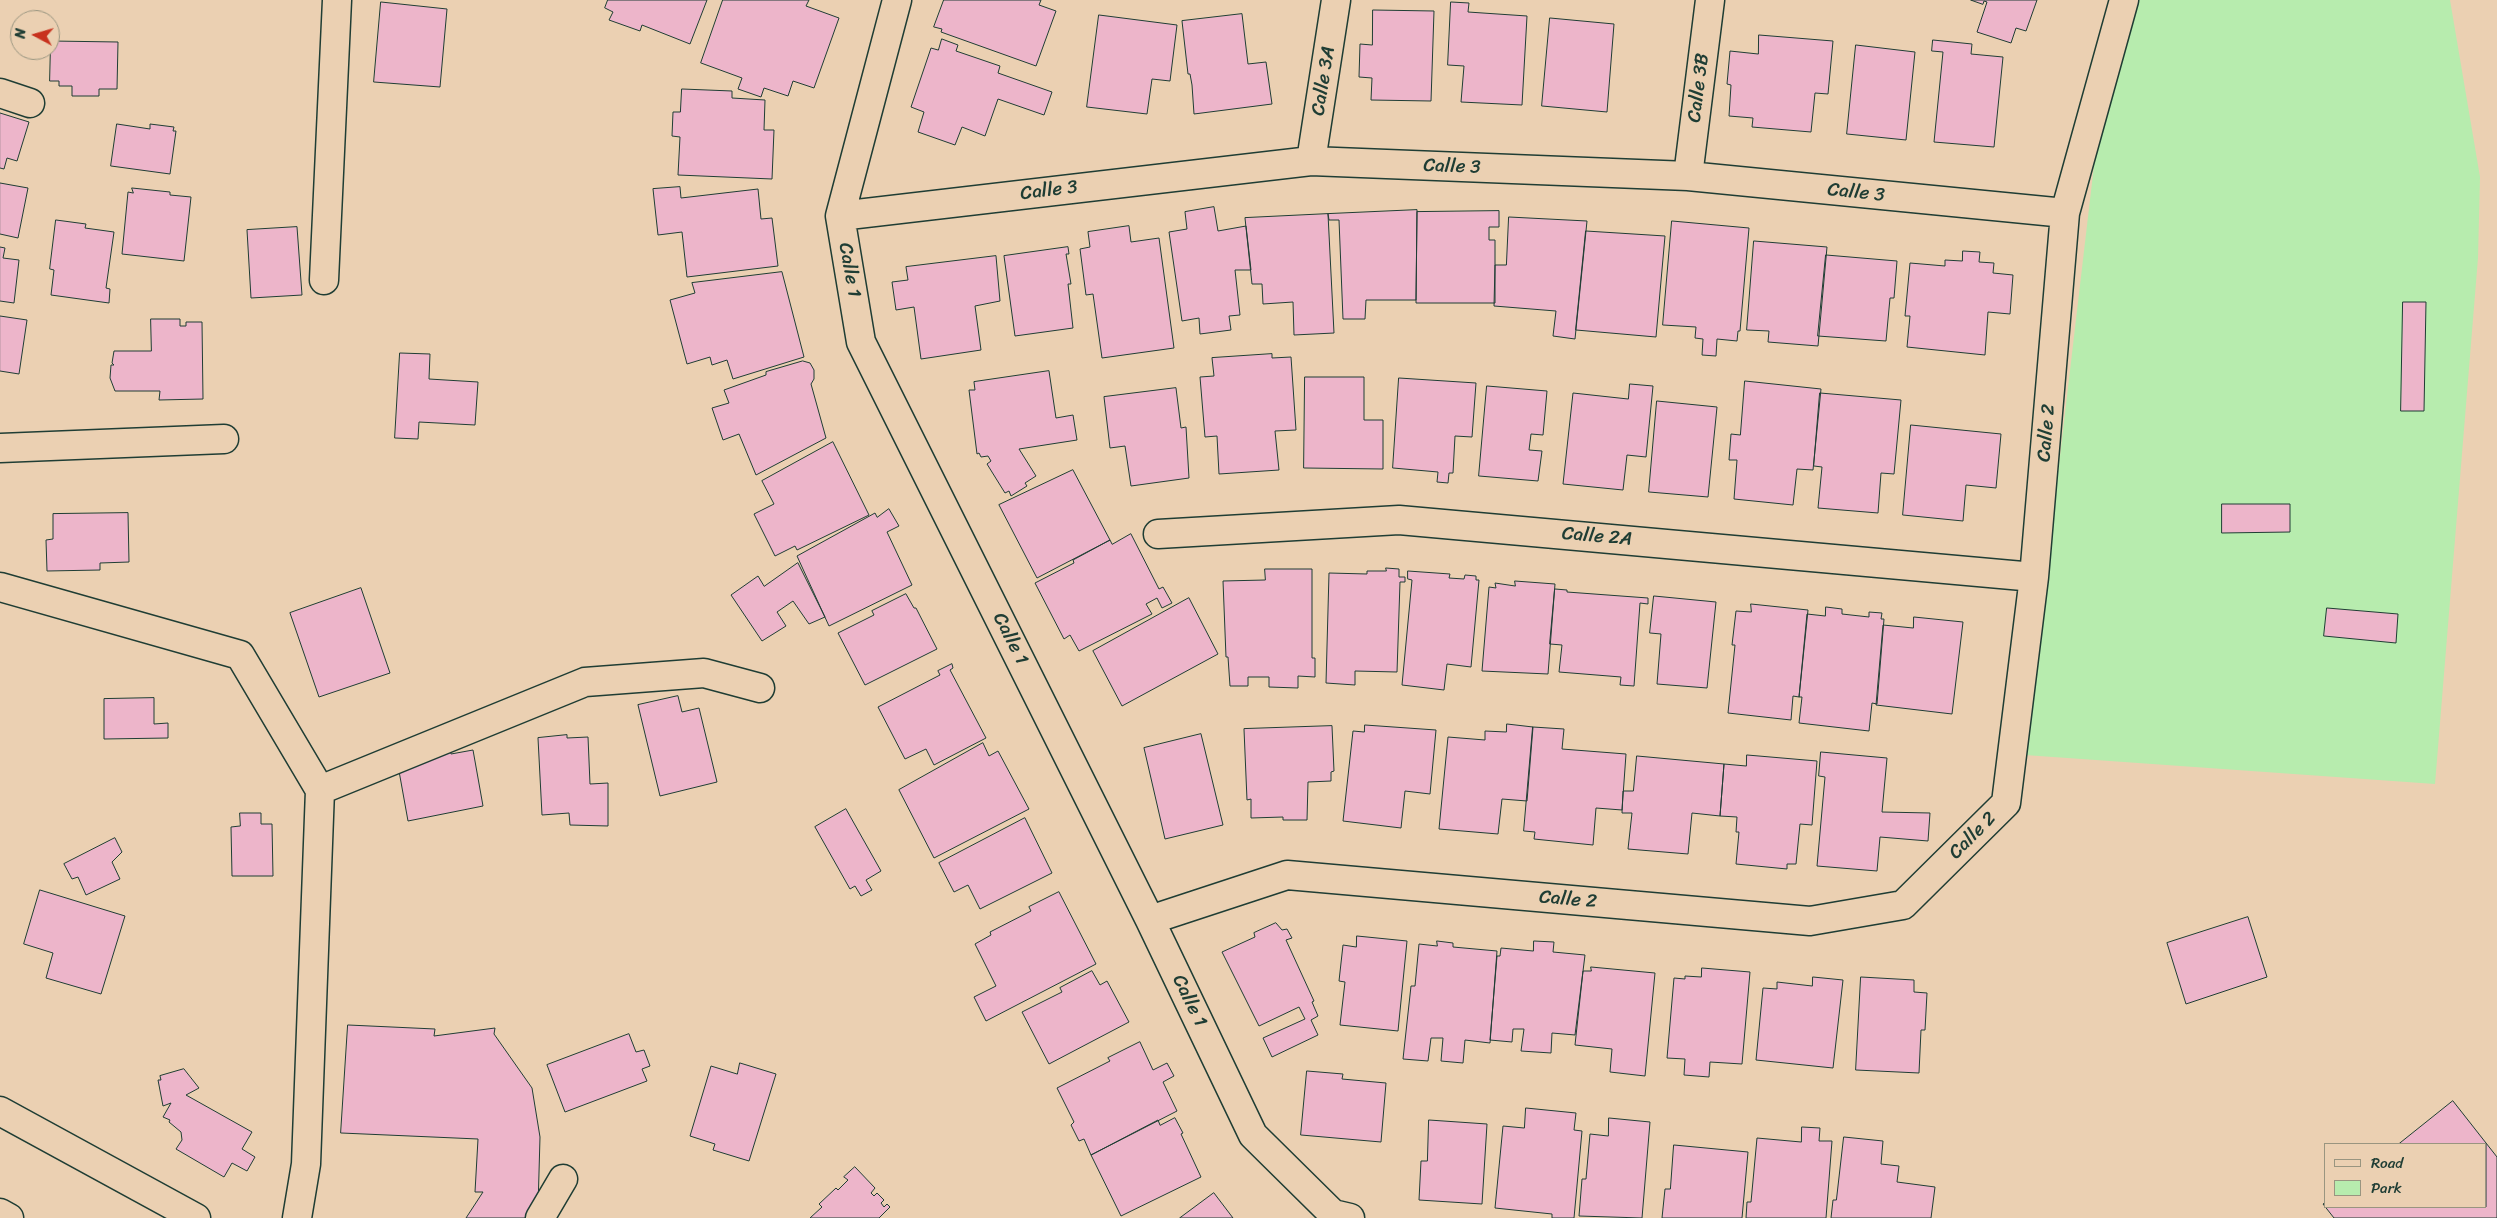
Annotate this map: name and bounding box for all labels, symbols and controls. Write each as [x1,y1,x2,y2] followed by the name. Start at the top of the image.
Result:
[10,10,60,60] north arrow
[8,27,34,40] text: N
[1307,45,1341,117] street label: Calle 3A
[1683,52,1715,124] street label: Calle 3B
[1423,155,1481,179] street label: Calle 3
[1019,176,1079,206] street label: Calle 3
[1826,179,1886,207] street label: Calle 3
[833,241,865,299] street label: Calle 1
[2033,403,2061,463] street label: Calle 2
[1561,523,1633,551] street label: Calle 2A
[987,609,1033,669] street label: Calle 1
[1944,807,2002,865] street label: Calle 2
[1538,886,1598,914] street label: Calle 2
[1167,971,1211,1031] street label: Calle 1
[2324,1143,2487,1208] legend
[2371,1150,2403,1176] text: Road
[2371,1175,2402,1201] text: Park

